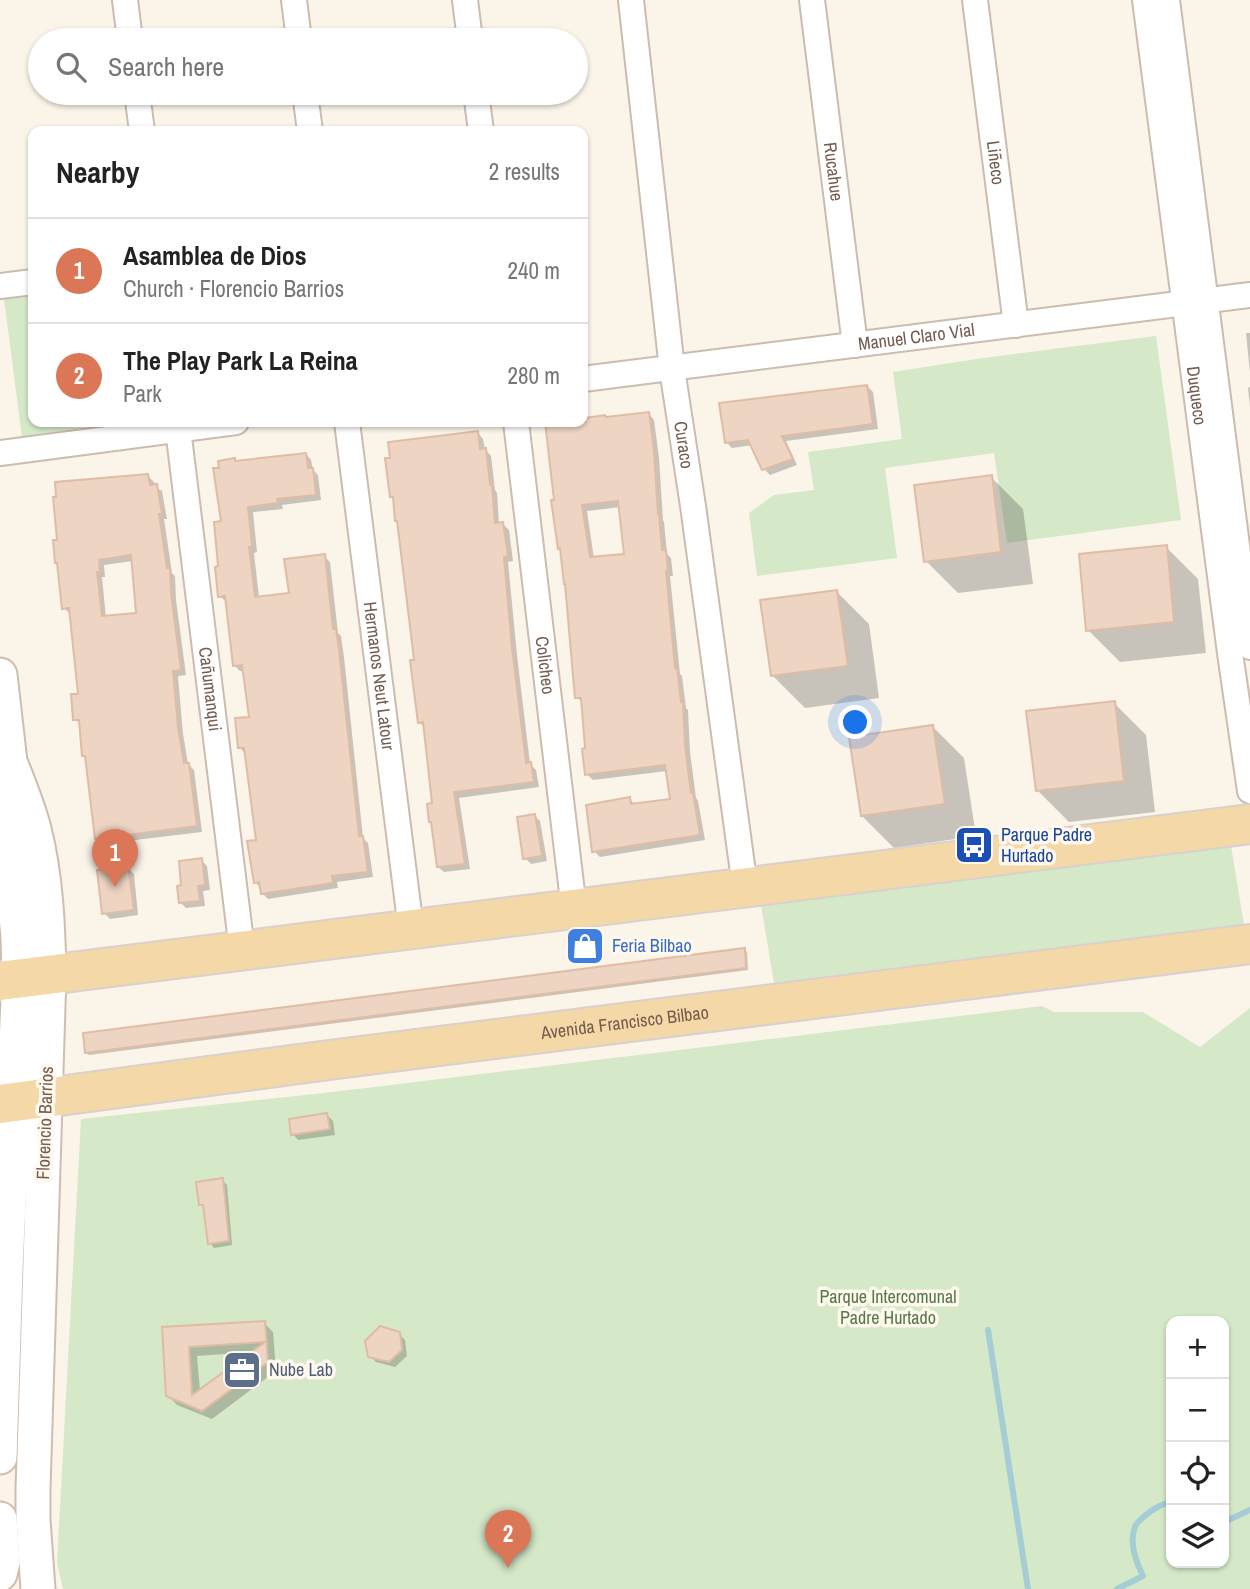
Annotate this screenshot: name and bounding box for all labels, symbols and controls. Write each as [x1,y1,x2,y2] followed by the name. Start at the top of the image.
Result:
[28,28,588,105] search box
[52,48,90,86] icon: search
[108,49,224,84] text: Search here
[981,139,1011,186] street label: Liñeco
[818,141,850,202] street label: Rucahue
[56,152,139,192] text: Nearby
[489,156,560,187] text: 2 results
[123,238,307,273] text: Asamblea de Dios
[74,255,84,286] text: 1
[508,255,560,286] text: 240 m
[123,273,344,304] text: Church · Florencio Barrios
[857,317,976,356] street label: Manuel Claro Vial
[123,343,358,378] text: The Play Park La Reina
[74,360,84,391] text: 2
[508,360,560,391] text: 280 m
[1181,365,1213,427] street label: Duqueco
[123,378,162,409] text: Park
[668,419,700,470] street label: Curaco
[358,600,401,752] street label: Hermanos Neut Latour
[530,635,561,696] street label: Colicheo
[193,645,228,732] street label: Cañumanqui
[838,705,872,739] your location
[1001,822,1092,868] place label: Parque Padre Hurtado
[953,824,995,866] bus stop icon: Parque Padre Hurtado
[92,829,138,887] pin: 1
[564,925,606,967] shop icon: Feria Bilbao
[612,933,692,958] place label: Feria Bilbao
[538,999,710,1045] street label: Avenida Francisco Bilbao
[30,1066,59,1180] street label: Florencio Barrios
[819,1284,957,1330] park label: Parque Intercomunal Padre Hurtado
[1166,1316,1229,1568] map controls
[1166,1316,1229,1379] button: +
[221,1349,263,1391] office icon: Nube Lab
[269,1357,333,1382] place label: Nube Lab
[1166,1379,1229,1442] button: −
[1166,1442,1229,1505] button: locate
[1166,1505,1229,1568] button: layers
[485,1510,531,1568] pin: 2

